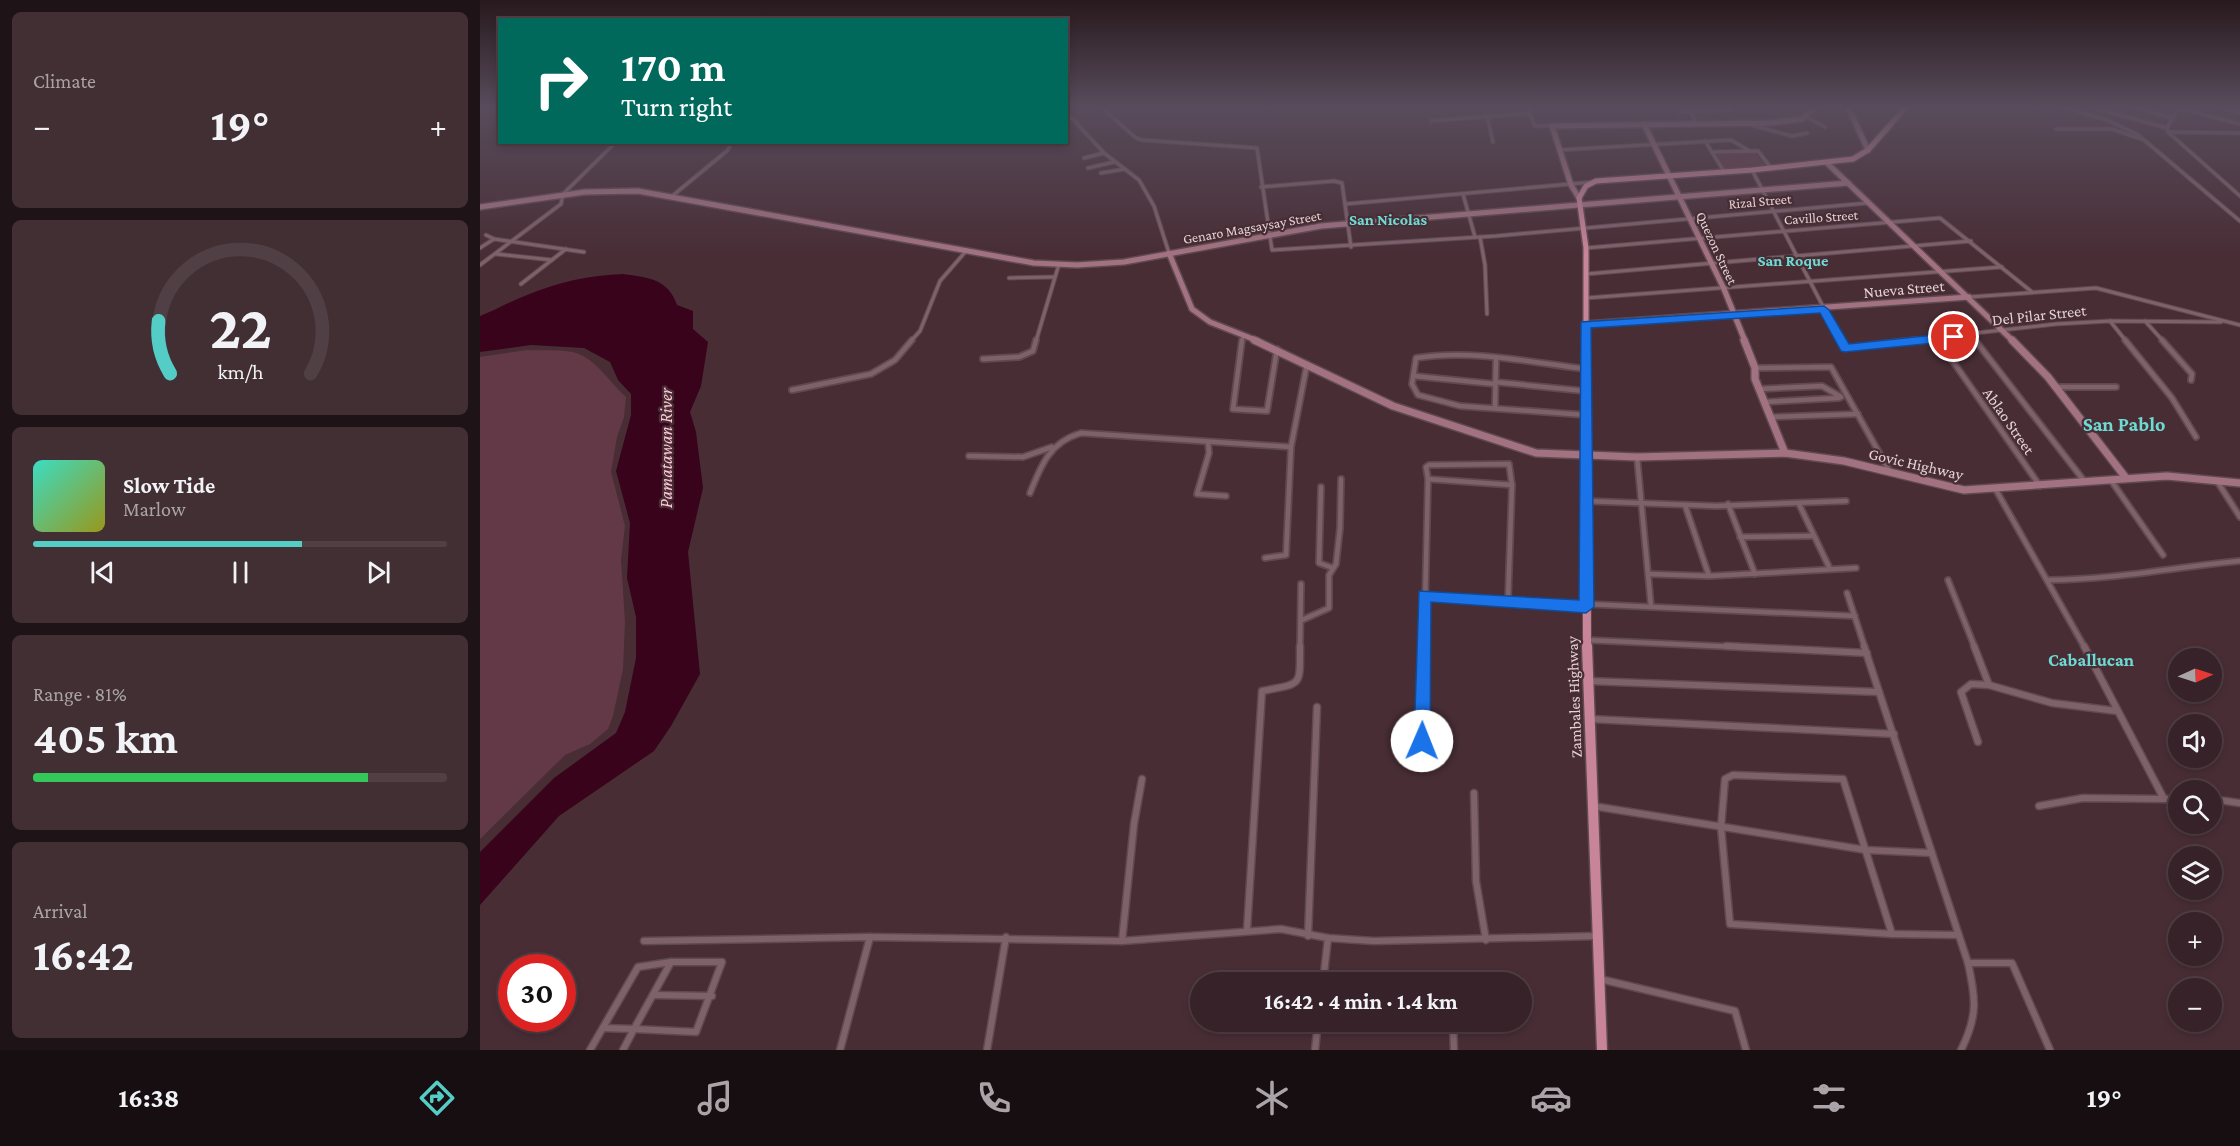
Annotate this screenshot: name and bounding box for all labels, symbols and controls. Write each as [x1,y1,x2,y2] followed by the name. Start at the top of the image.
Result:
[522,42,600,120] icon: right
[621,43,726,90] text: 170 m
[33,70,96,92] text: Climate
[621,92,732,122] text: Turn right
[211,100,269,150] text: 19°
[33,107,50,144] text: −
[430,107,447,144] text: +
[1728,190,1792,212] street label: Rizal Street
[1783,206,1859,228] street label: Cavillo Street
[1182,207,1323,247] street label: Genaro Magsaysay Street
[1693,209,1741,287] street label: Quezon Street
[1349,211,1427,228] district label: San Nicolas
[1758,252,1829,269] district label: San Roque
[1863,277,1946,301] street label: Nueva Street
[209,293,271,362] text: 22
[1991,302,2088,328] street label: Del Pilar Street
[1928,311,1979,362] pin
[1937,320,1970,353] icon: arrive
[217,361,264,385] text: km/h
[1980,384,2039,458] street label: Ablao Street
[656,387,676,508] water label: Pamatawan River
[2083,413,2165,435] district label: San Pablo
[1867,445,1966,484] street label: Govic Highway
[123,473,215,498] text: Slow Tide
[123,498,186,520] text: Marlow
[86,556,119,589] icon: previous
[224,556,257,589] icon: pause
[362,556,395,589] icon: next
[1563,635,1586,758] street label: Zambales Highway
[2168,648,2222,702] north arrow
[2168,648,2222,1032] map controls
[2048,650,2135,670] district label: Caballucan
[33,683,127,705] text: Range · 81%
[1390,709,1454,773] position arrow
[33,713,178,763] text: 405 km
[2168,714,2222,768] button: sound
[2168,780,2222,834] button: search
[2168,846,2222,900] button: layers
[33,900,87,922] text: Arrival
[2168,912,2222,966] button: +
[33,930,134,980] text: 16:42
[498,954,576,1032] speed limit sign: 30
[2168,978,2222,1032] button: −
[1264,989,1458,1014] text: 16:42 · 4 min · 1.4 km
[416,1077,458,1119] icon: directions
[694,1077,736,1119] icon: music
[973,1077,1015,1119] icon: phone
[1251,1077,1293,1119] icon: climate
[1530,1077,1572,1119] icon: car
[1808,1077,1850,1119] icon: filters
[118,1083,179,1113] text: 16:38
[2086,1083,2122,1113] text: 19°

